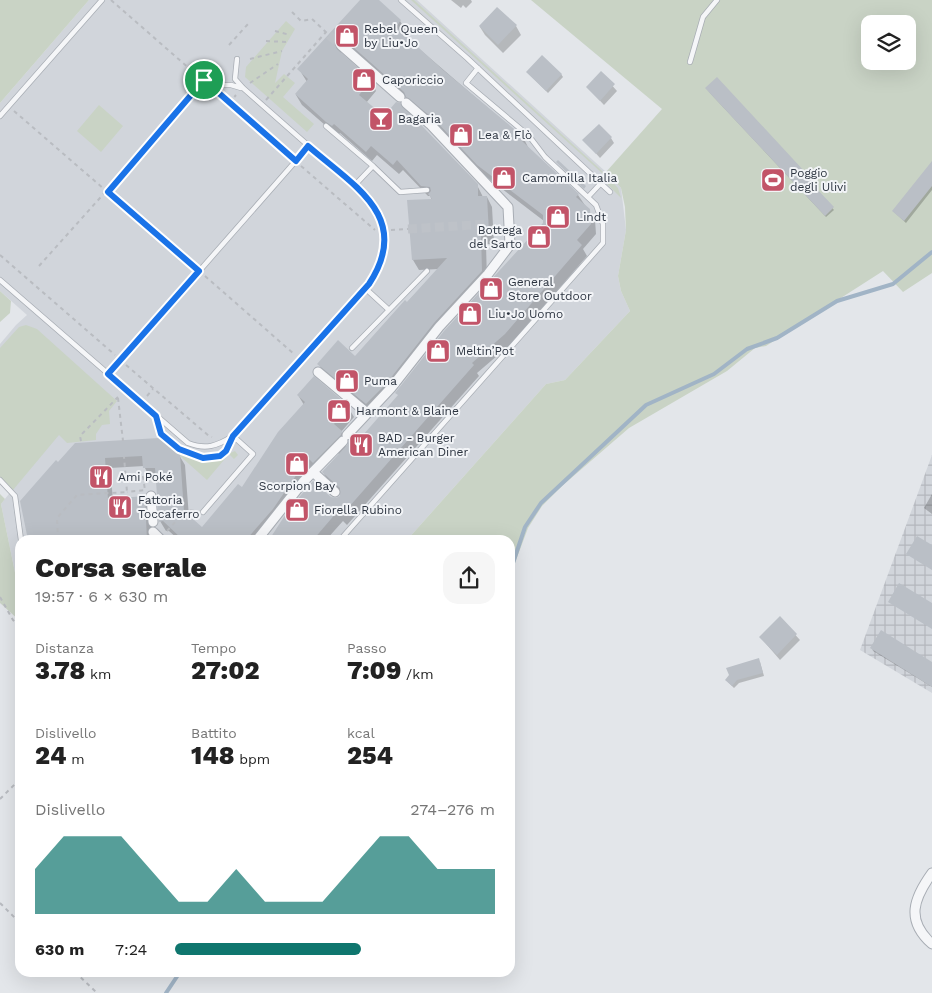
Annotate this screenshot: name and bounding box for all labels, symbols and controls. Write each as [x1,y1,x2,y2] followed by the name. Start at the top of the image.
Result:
[861,15,916,70] map controls
[861,15,916,70] button: layers
[364,22,438,50] place label: Rebel Queen by Liu•Jo
[334,23,360,49] shop icon: Rebel Queen by Liu•Jo
[183,59,225,101] pin
[190,66,218,94] icon: arrive
[351,67,377,93] shop icon: Caporiccio
[382,73,444,87] place label: Caporiccio
[368,106,394,132] bar icon: Bagaria
[398,112,441,126] place label: Bagaria
[448,122,474,148] shop icon: Lea & Flò
[478,128,532,142] place label: Lea & Flò
[491,165,517,191] shop icon: Camomilla Italia
[790,166,847,194] place label: Poggio degli Ulivi
[760,167,786,193] sports icon: Poggio degli Ulivi
[522,171,617,185] place label: Camomilla Italia
[545,204,571,230] shop icon: Lindt
[576,210,606,224] place label: Lindt
[469,223,522,251] place label: Bottega del Sarto
[526,224,552,250] shop icon: Bottega del Sarto
[508,275,592,303] place label: General Store Outdoor
[478,276,504,302] shop icon: General Store Outdoor
[457,301,483,327] shop icon: Liu•Jo Uomo
[488,307,563,321] place label: Liu•Jo Uomo
[425,338,451,364] shop icon: Meltin’Pot
[456,344,514,358] place label: Meltin’Pot
[334,368,360,394] shop icon: Puma
[364,374,397,388] place label: Puma
[326,398,352,424] shop icon: Harmont & Blaine
[356,404,459,418] place label: Harmont & Blaine
[378,431,469,459] place label: BAD - Burger American Diner
[348,432,374,458] restaurant icon: BAD - Burger American Diner
[284,451,310,477] shop icon: Scorpion Bay
[88,464,114,490] restaurant icon: Ami Poké
[118,470,173,484] place label: Ami Poké
[259,479,336,493] place label: Scorpion Bay
[138,493,200,521] place label: Fattoria Toccaferro
[107,494,133,520] restaurant icon: Fattoria Toccaferro
[284,497,310,523] shop icon: Fiorella Rubino
[314,503,402,517] place label: Fiorella Rubino
[35,551,207,584] text: Corsa serale
[443,552,495,604] button: share
[35,587,168,606] text: 19:57 · 6 × 630 m
[35,640,94,656] text: Distanza
[191,640,237,656] text: Tempo
[347,640,387,656] text: Passo
[35,656,85,685] text: 3.78
[191,656,260,685] text: 27:02
[347,656,401,685] text: 7:09
[85,666,111,682] text: km
[401,666,433,682] text: /km
[35,725,96,741] text: Dislivello
[191,725,237,741] text: Battito
[347,725,375,741] text: kcal
[35,741,66,770] text: 24
[191,741,234,770] text: 148
[347,741,393,770] text: 254
[66,751,85,767] text: m
[234,751,270,767] text: bpm
[35,800,105,819] text: Dislivello
[410,800,495,819] text: 274–276 m
[35,940,84,959] text: 630 m
[115,940,147,959] text: 7:24

